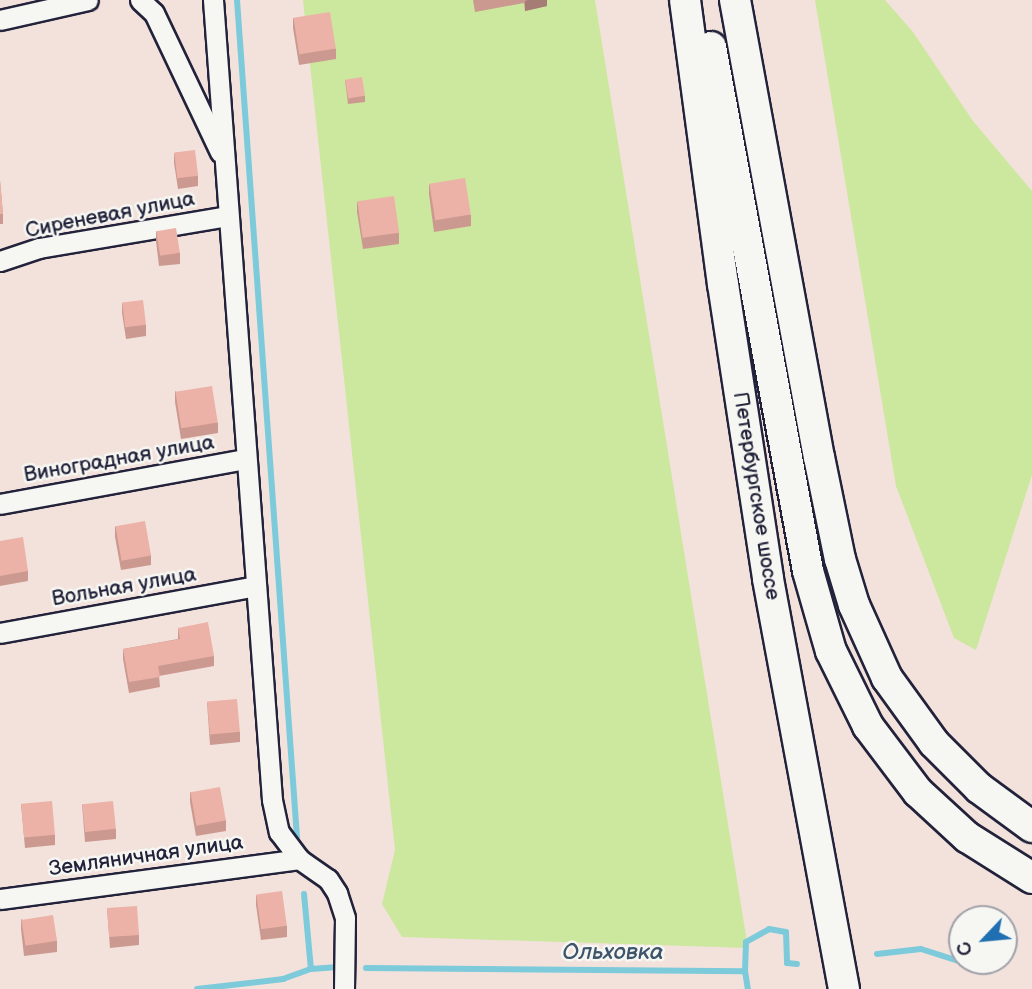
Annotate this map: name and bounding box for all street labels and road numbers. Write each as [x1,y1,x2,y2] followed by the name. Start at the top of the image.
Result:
[23,186,197,244] street label: Сиреневая улица
[727,390,785,602] street label: Петербургское шоссе
[22,430,216,488] street label: Виноградная улица
[50,562,198,612] street label: Вольная улица
[47,830,245,882] street label: Земляничная улица

